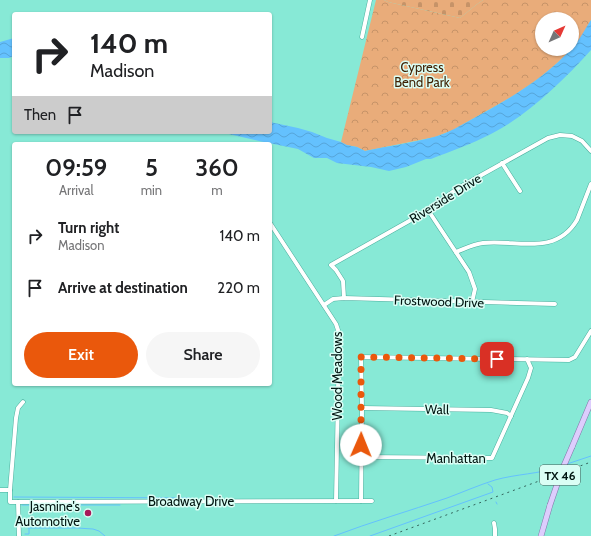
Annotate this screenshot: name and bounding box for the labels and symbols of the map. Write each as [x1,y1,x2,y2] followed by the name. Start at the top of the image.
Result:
[535,12,579,56] north arrow
[394,59,450,90] park label: Cypress Bend Park
[406,169,484,226] street label: Riverside Drive
[394,291,485,311] street label: Frostwood Drive
[329,331,345,420] street label: Wood Meadows
[480,342,514,376] pin
[425,401,449,417] street label: Wall
[340,424,382,466] position arrow
[426,450,486,466] street label: Manhattan
[540,465,580,485] road number: TX 46
[148,493,234,509] street label: Broadway Drive
[15,498,81,529] place label: Jasmine's Automotive
[83,508,93,518] marker: Jasmine's Automotive

